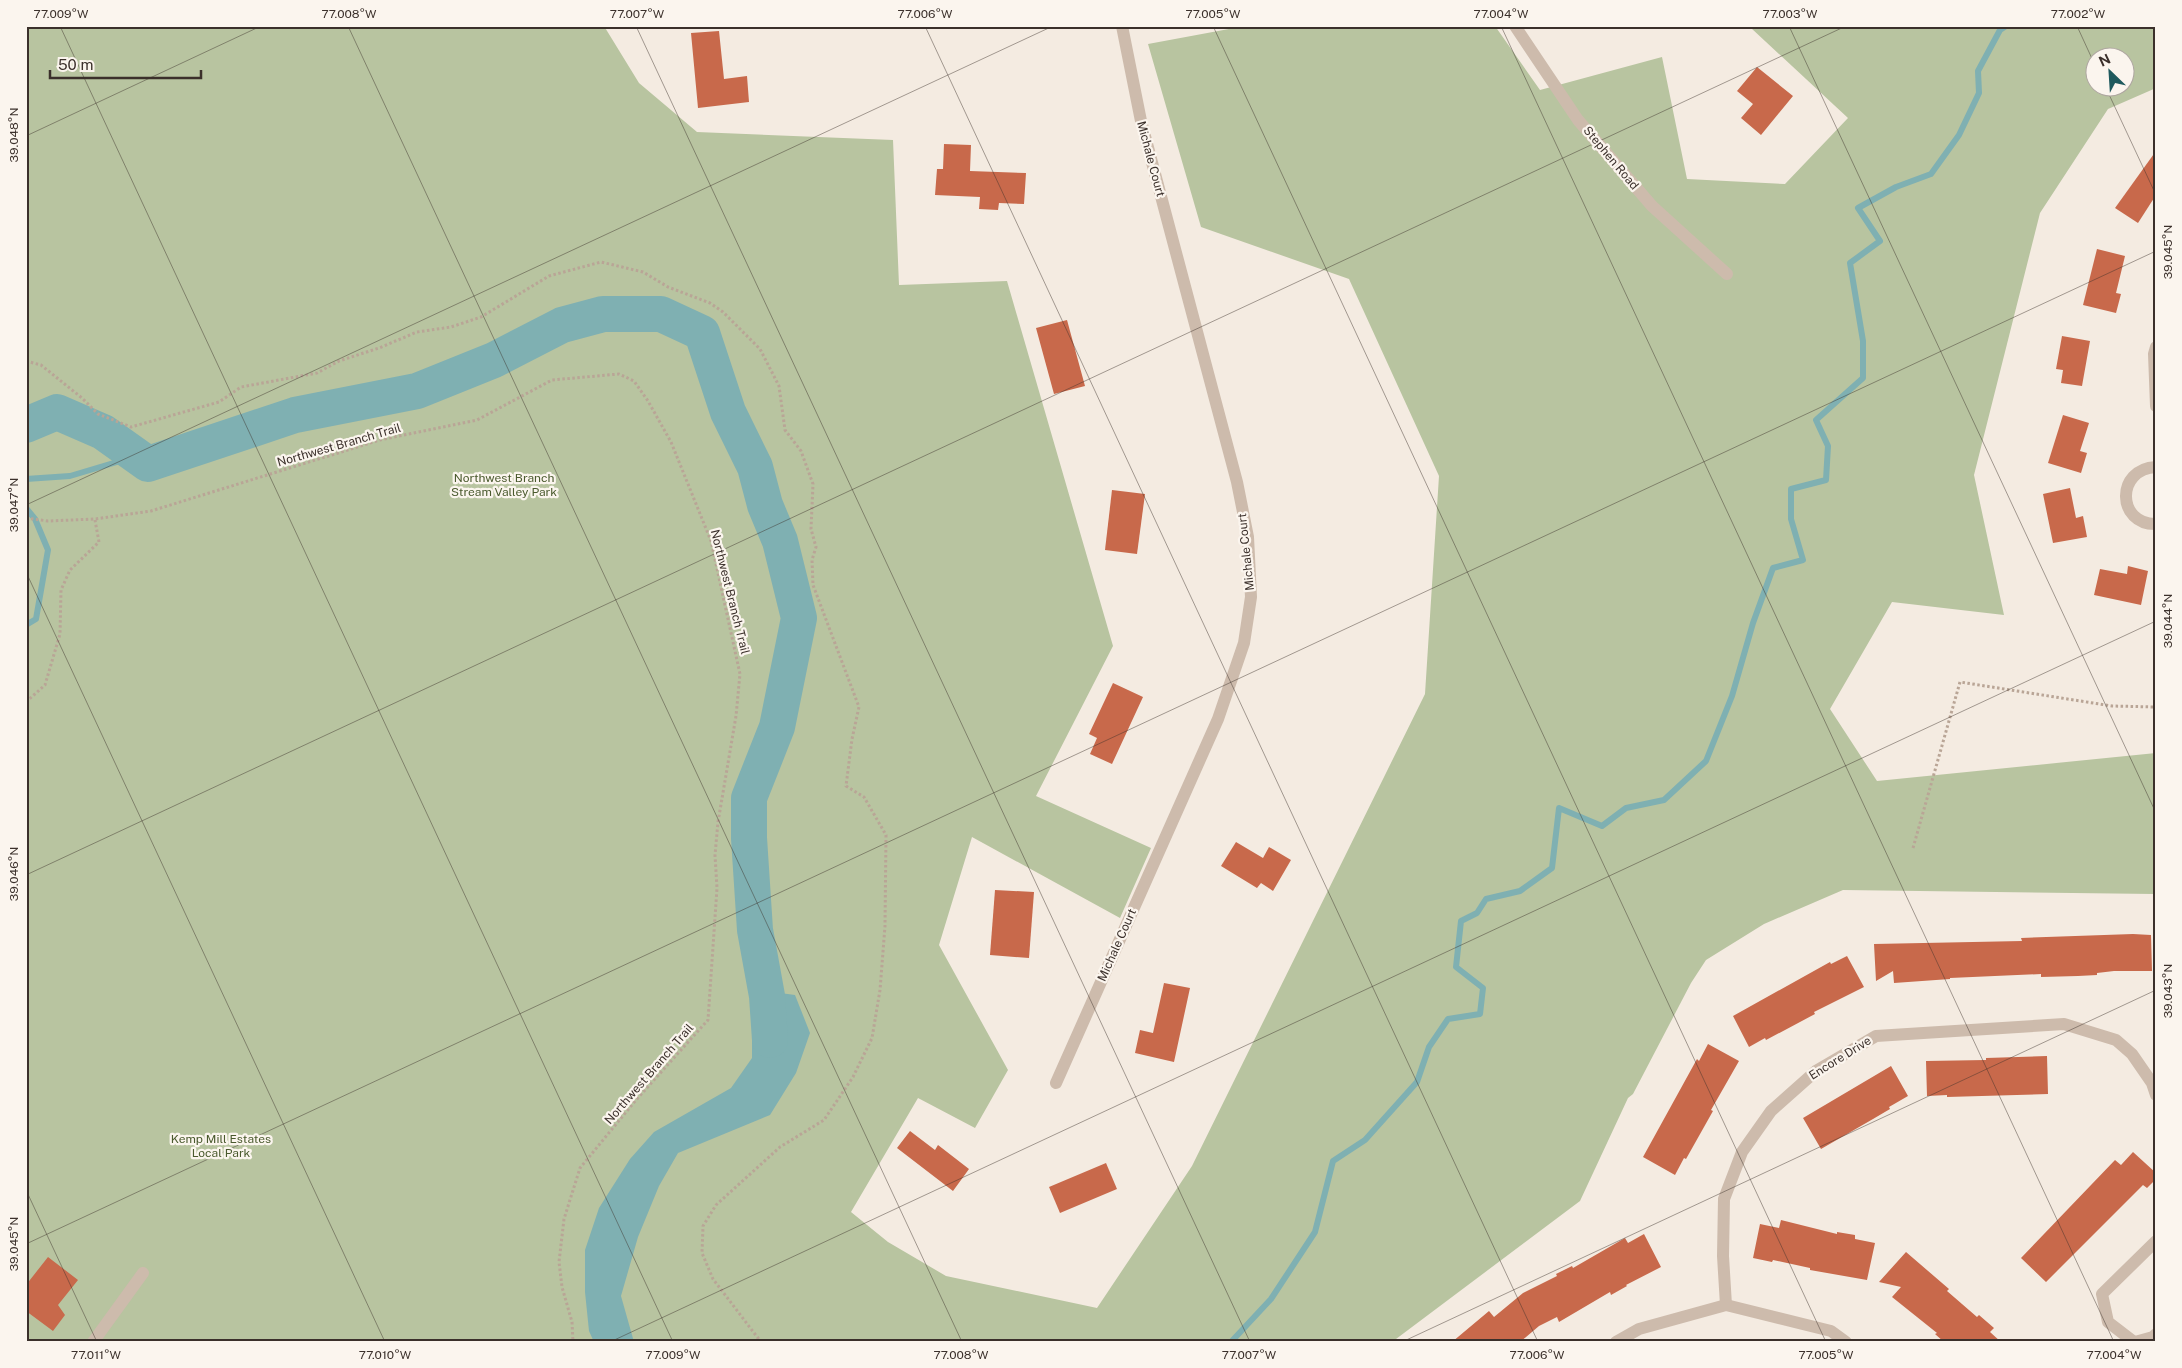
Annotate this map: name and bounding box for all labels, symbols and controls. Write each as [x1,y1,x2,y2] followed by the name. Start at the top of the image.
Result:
[34,7,89,21] text: 77.009°W
[321,7,377,21] text: 77.008°W
[610,7,665,21] text: 77.007°W
[898,7,953,21] text: 77.006°W
[1185,7,1241,21] text: 77.005°W
[1474,7,1529,21] text: 77.004°W
[1763,7,1818,21] text: 77.003°W
[2051,7,2106,21] text: 77.002°W
[50,48,201,80] scale bar
[2084,48,2134,98] north arrow
[2096,51,2113,70] text: N
[58,56,93,73] text: 50 m
[7,108,21,162] text: 39.048°N
[1134,120,1168,199] street label: Michale Court
[1580,124,1642,192] street label: Stephen Road
[2161,225,2175,279] text: 39.045°N
[276,421,403,469] street label: Northwest Branch Trail
[451,471,557,499] park label: Northwest Branch Stream Valley Park
[7,478,21,532] text: 39.047°N
[1235,512,1257,591] street label: Michale Court
[708,528,752,656] street label: Northwest Branch Trail
[2161,594,2175,648] text: 39.044°N
[7,847,21,901] text: 39.046°N
[1095,906,1139,983] street label: Michale Court
[2161,964,2175,1018] text: 39.043°N
[602,1021,697,1127] street label: Northwest Branch Trail
[1806,1033,1874,1083] street label: Encore Drive
[171,1132,271,1160] park label: Kemp Mill Estates Local Park
[7,1217,21,1271] text: 39.045°N
[71,1348,122,1362] text: 77.011°W
[359,1348,412,1362] text: 77.010°W
[646,1348,701,1362] text: 77.009°W
[933,1348,989,1362] text: 77.008°W
[1222,1348,1277,1362] text: 77.007°W
[1510,1348,1565,1362] text: 77.006°W
[1798,1348,1854,1362] text: 77.005°W
[2087,1348,2142,1362] text: 77.004°W

